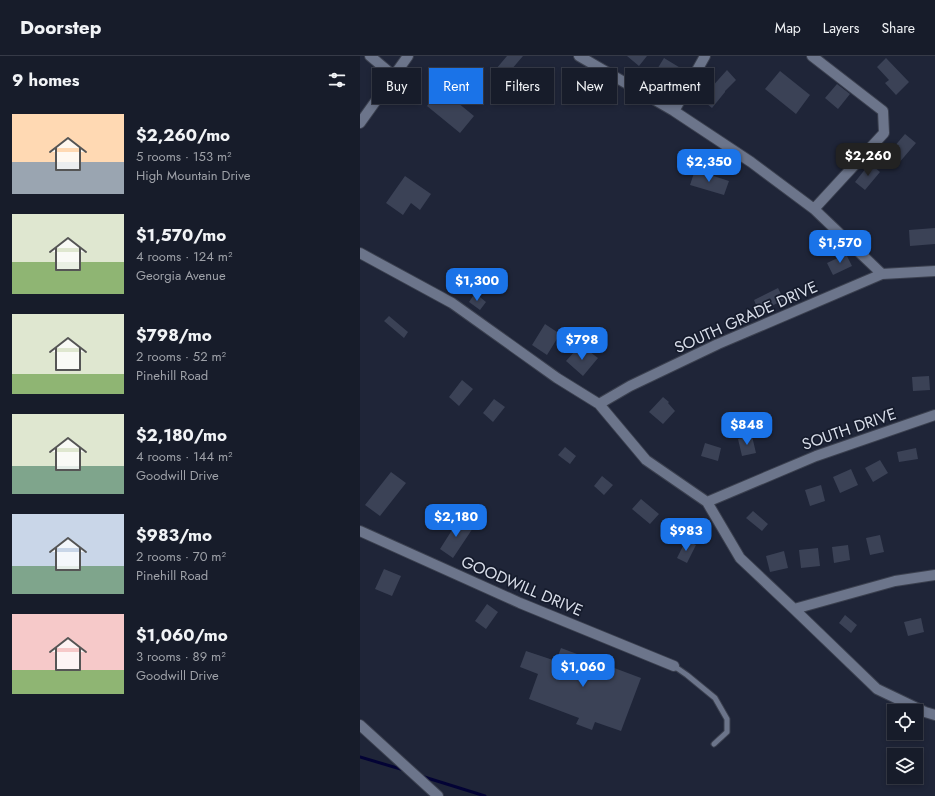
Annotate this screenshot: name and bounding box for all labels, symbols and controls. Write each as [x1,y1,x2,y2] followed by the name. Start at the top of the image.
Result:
[20,14,101,41] text: Doorstep
[775,18,801,38] text: Map
[823,18,859,38] text: Layers
[881,18,915,38] text: Share
[12,68,80,92] text: 9 homes
[372,68,421,104] chip: Buy
[429,68,483,104] chip: Rent
[491,68,554,104] chip: Filters
[562,68,617,104] chip: New
[625,68,714,104] chip: Apartment
[326,69,348,91] icon: filters
[136,123,230,147] text: $2,260/mo
[44,130,92,178] icon: home
[835,143,901,177] pin: $2,260
[845,146,891,165] text: $2,260
[136,147,232,166] text: 5 rooms · 153 m²
[676,149,742,183] pin: $2,350
[686,152,732,171] text: $2,350
[136,166,250,185] text: High Mountain Drive
[136,223,226,247] text: $1,570/mo
[44,230,92,278] icon: home
[807,230,873,264] pin: $1,570
[818,233,862,252] text: $1,570
[136,247,232,266] text: 4 rooms · 124 m²
[136,266,226,285] text: Georgia Avenue
[444,268,510,302] pin: $1,300
[455,271,499,290] text: $1,300
[671,275,821,359] street label: SOUTH GRADE DRIVE
[136,323,212,347] text: $798/mo
[558,327,606,361] pin: $798
[44,330,92,378] icon: home
[566,330,598,349] text: $798
[136,347,226,366] text: 2 rooms · 52 m²
[136,366,208,385] text: Pinehill Road
[799,402,899,456] street label: SOUTH DRIVE
[723,412,771,446] pin: $848
[730,415,764,434] text: $848
[136,423,227,447] text: $2,180/mo
[44,430,92,478] icon: home
[136,447,233,466] text: 4 rooms · 144 m²
[136,466,219,485] text: Goodwill Drive
[423,504,489,538] pin: $2,180
[434,507,478,526] text: $2,180
[662,518,710,552] pin: $983
[669,521,703,540] text: $983
[136,523,212,547] text: $983/mo
[44,530,92,578] icon: home
[136,547,226,566] text: 2 rooms · 70 m²
[458,550,586,622] street label: GOODWILL DRIVE
[136,566,208,585] text: Pinehill Road
[136,623,228,647] text: $1,060/mo
[44,630,92,678] icon: home
[136,647,226,666] text: 3 rooms · 89 m²
[550,654,616,688] pin: $1,060
[561,657,605,676] text: $1,060
[136,666,219,685] text: Goodwill Drive
[887,704,923,784] map controls
[887,704,923,740] button: locate
[887,748,923,784] button: layers

